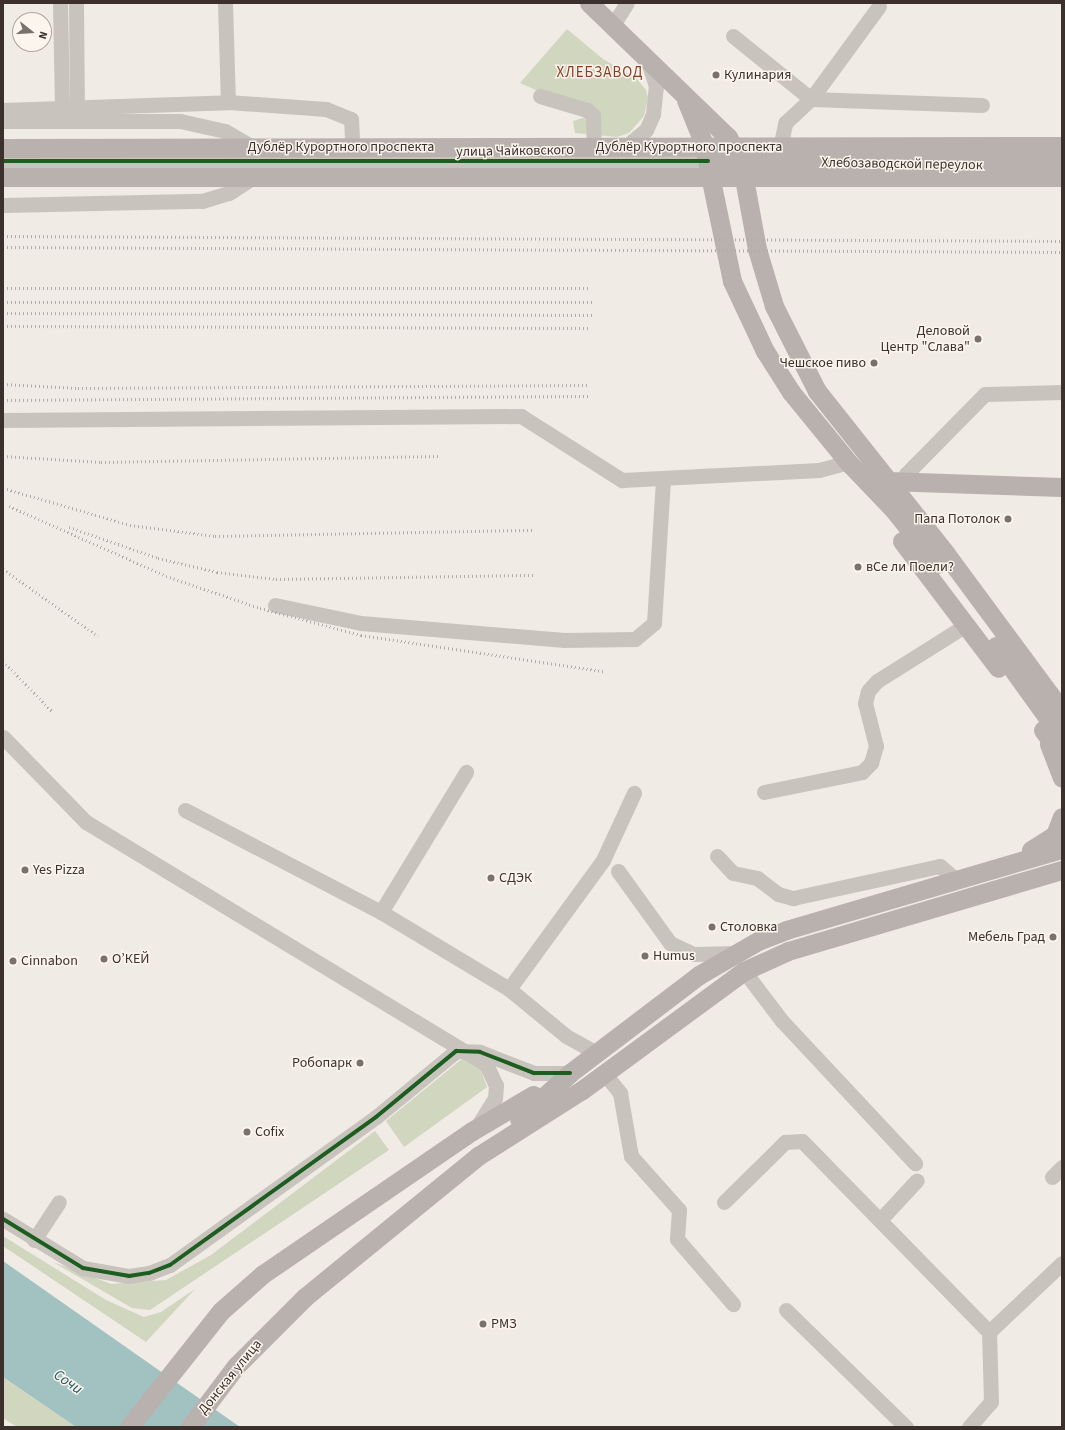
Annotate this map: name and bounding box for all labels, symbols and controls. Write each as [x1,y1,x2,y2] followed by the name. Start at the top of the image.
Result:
[12,12,52,52] north arrow
[35,30,51,41] text: N
[557,64,643,82] district label: ХЛЕБЗАВОД
[724,67,791,83] place label: Кулинария
[711,70,721,80] marker: Кулинария
[248,139,434,155] street label: Дублёр Курортного проспекта
[596,139,782,155] street label: Дублёр Курортного проспекта
[456,142,574,160] street label: улица Чайковского
[821,154,983,174] street label: Хлебозаводской переулок
[881,323,970,356] place label: Деловой Центр "Слава"
[973,334,983,344] marker: Деловой Центр "Слава"
[779,355,866,371] place label: Чешское пиво
[869,358,879,368] marker: Чешское пиво
[914,511,1000,527] place label: Папа Потолок
[1003,514,1013,524] marker: Папа Потолок
[866,559,954,575] place label: вСе ли Поели?
[853,562,863,572] marker: вСе ли Поели?
[33,862,85,878] place label: Yes Pizza
[20,865,30,875] marker: Yes Pizza
[499,870,532,886] place label: СДЭК
[486,873,496,883] marker: СДЭК
[720,919,777,935] place label: Столовка
[707,922,717,932] marker: Столовка
[968,929,1045,945] place label: Мебель Град
[1048,932,1058,942] marker: Мебель Град
[653,948,695,964] place label: Humus
[112,951,149,967] place label: О’КЕЙ
[640,951,650,961] marker: Humus
[21,953,78,969] place label: Cinnabon
[99,954,109,964] marker: О’КЕЙ
[8,956,18,966] marker: Cinnabon
[292,1055,352,1071] place label: Робопарк
[355,1058,365,1068] marker: Робопарк
[255,1124,284,1140] place label: Cofix
[242,1127,252,1137] marker: Cofix
[491,1316,517,1332] place label: РМЗ
[478,1319,488,1329] marker: РМЗ
[195,1336,265,1418] street label: Донская улица
[50,1366,86,1398] water label: Сочи

